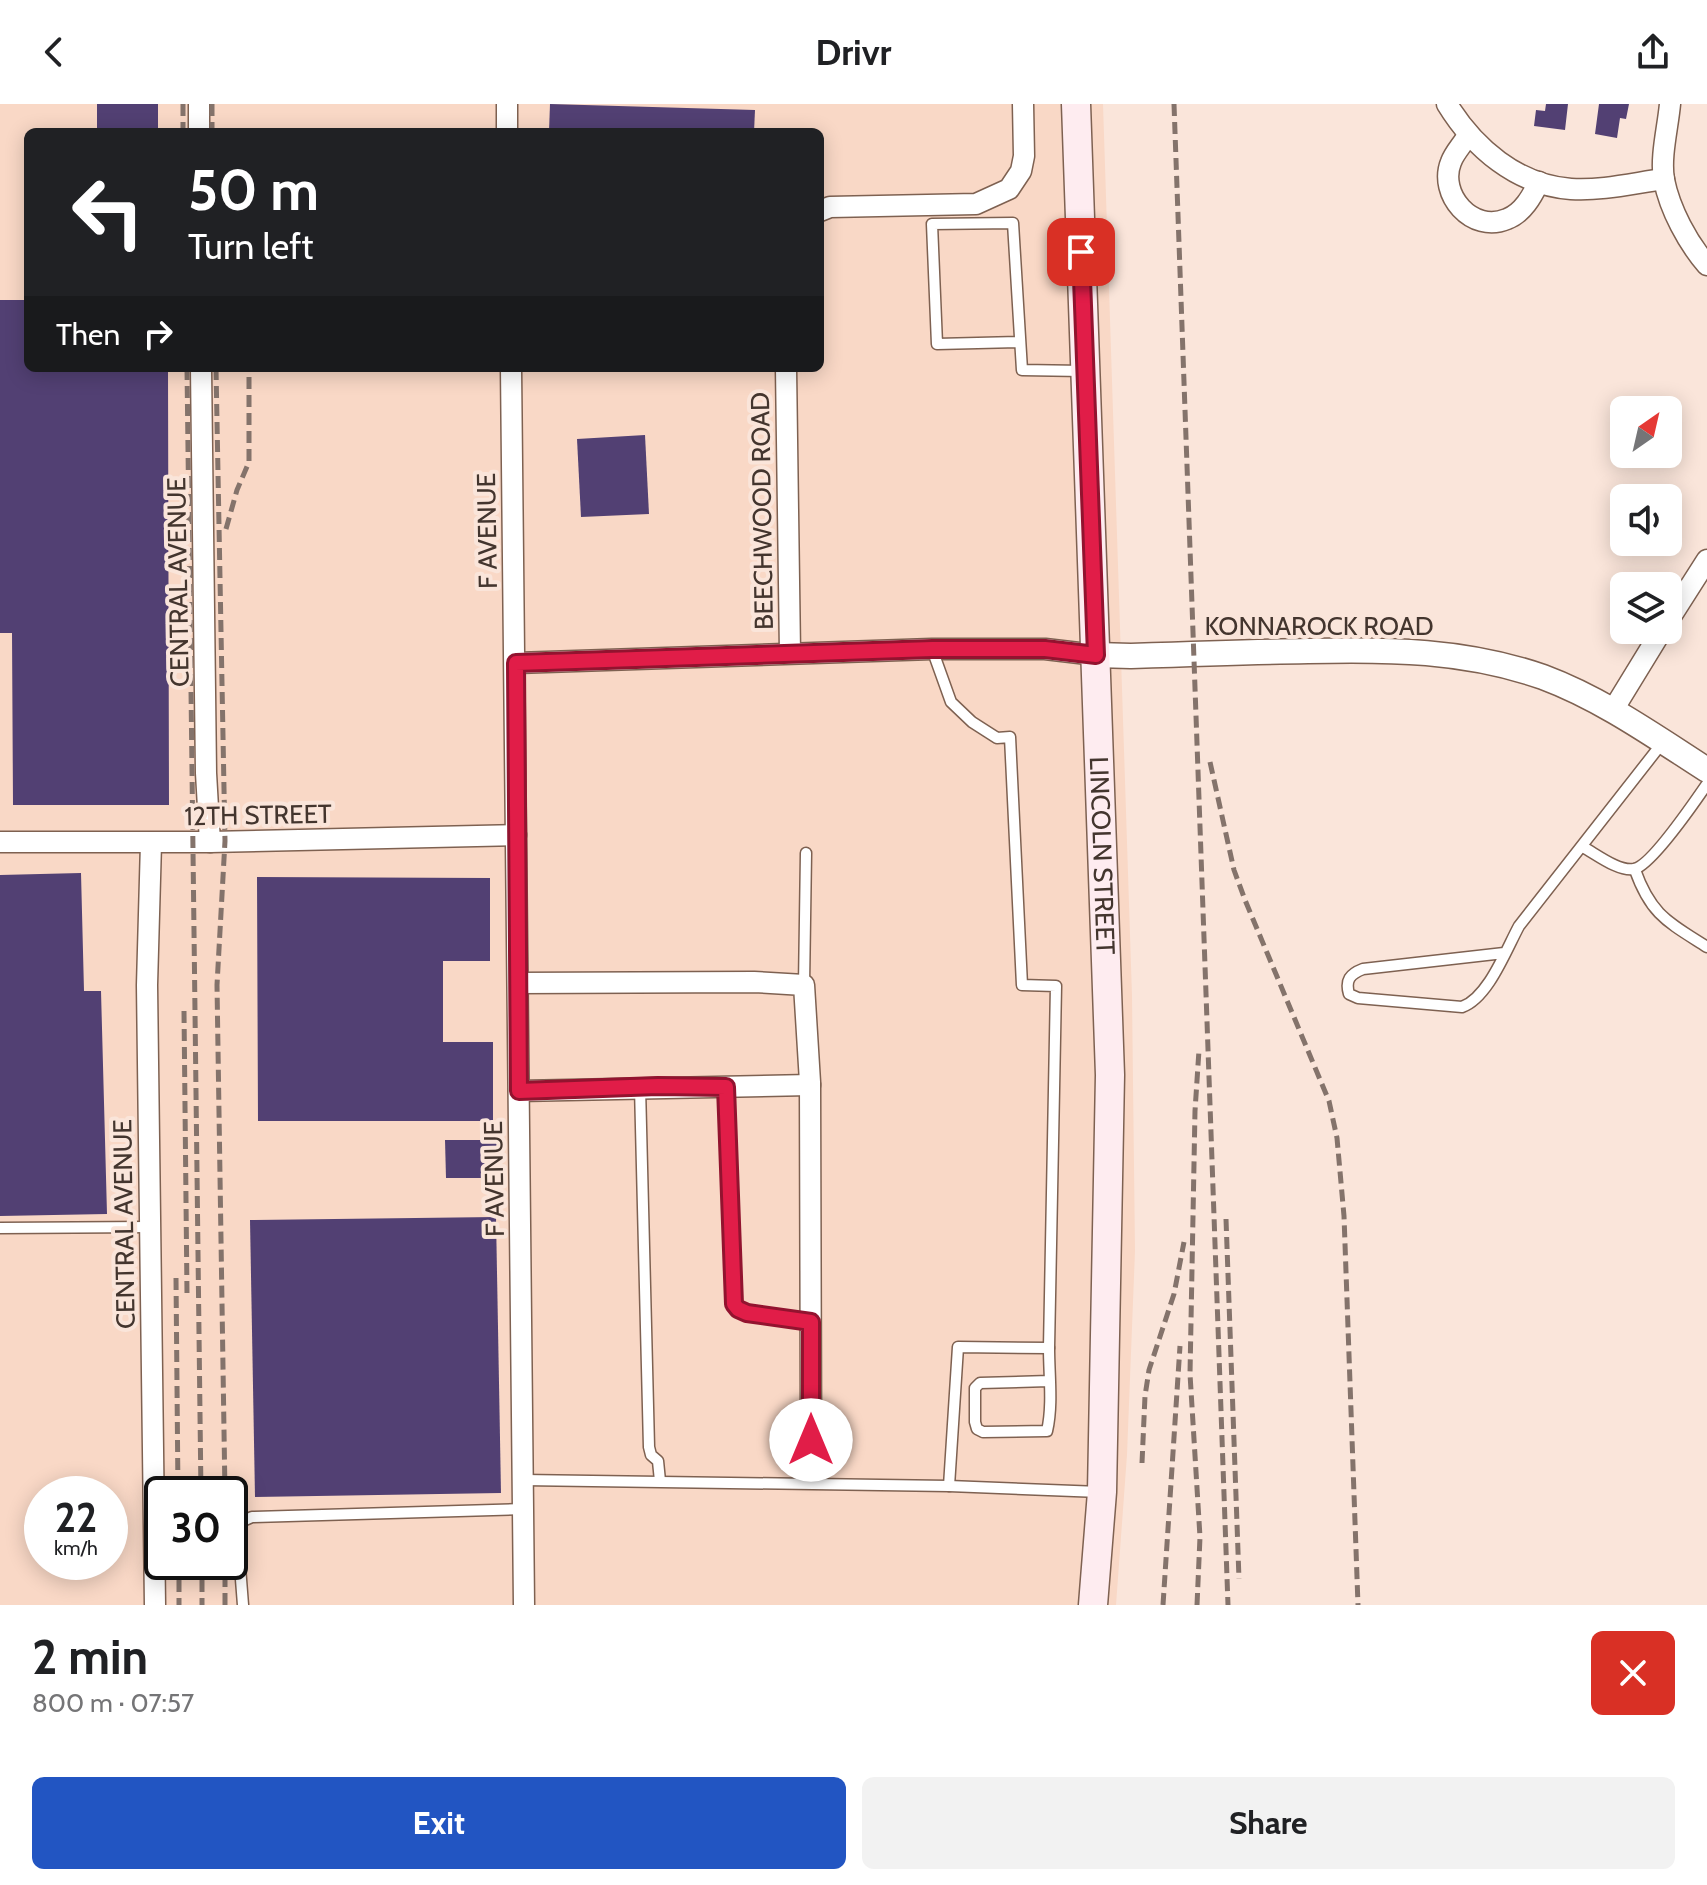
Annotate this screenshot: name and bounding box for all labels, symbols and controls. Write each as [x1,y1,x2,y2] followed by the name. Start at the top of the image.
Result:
[32,30,76,74] icon: back
[816,30,891,74] text: Drivr
[1631,30,1675,74] icon: share
[188,156,319,224] text: 50 m
[56,160,160,264] icon: left
[1047,218,1115,286] pin
[188,224,313,268] text: Turn left
[1059,230,1103,274] icon: arrive
[136,312,180,356] icon: right
[56,316,120,353] text: Then
[744,392,780,630] street label: BEECHWOOD ROAD
[1610,396,1682,468] north arrow
[1610,396,1682,644] map controls
[470,473,504,589] street label: F AVENUE
[160,477,196,687] street label: CENTRAL AVENUE
[1610,484,1682,556] button: sound
[1610,572,1682,644] button: layers
[1204,610,1434,642] street label: KONNAROCK ROAD
[1083,756,1122,955] street label: LINCOLN STREET
[184,798,332,832] street label: 12TH STREET
[106,1119,142,1329] street label: CENTRAL AVENUE
[477,1121,511,1237] street label: F AVENUE
[769,1398,853,1482] position arrow
[144,1476,248,1580] speed limit sign: 30
[55,1493,97,1542] text: 22
[54,1536,98,1560] text: km/h
[32,1628,148,1686] text: 2 min
[1591,1631,1675,1715] button: close
[32,1687,194,1719] text: 800 m · 07:57
[32,1777,846,1869] button: Exit
[862,1777,1675,1869] button: Share

